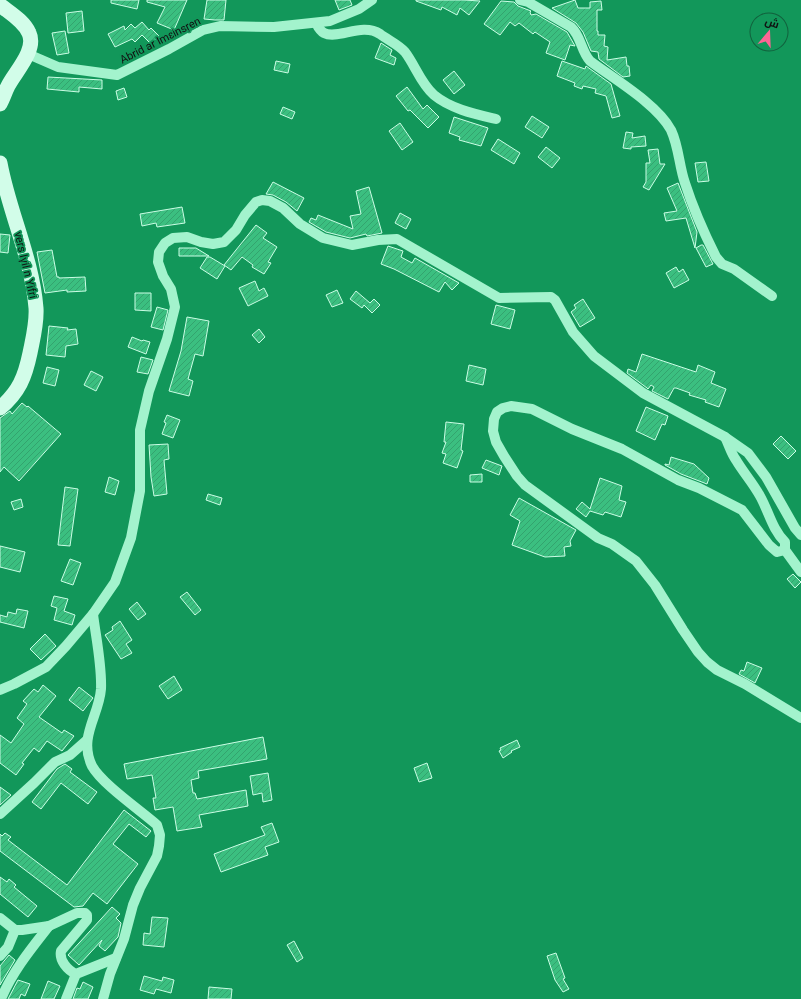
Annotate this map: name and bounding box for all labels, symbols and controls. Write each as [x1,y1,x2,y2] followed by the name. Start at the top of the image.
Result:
[749,12,789,52] north arrow
[118,15,203,66] street label: Abrid ar Imɛinsṛen
[763,15,781,31] text: ش
[12,230,40,300] street label: vers Iγil n Yifri

